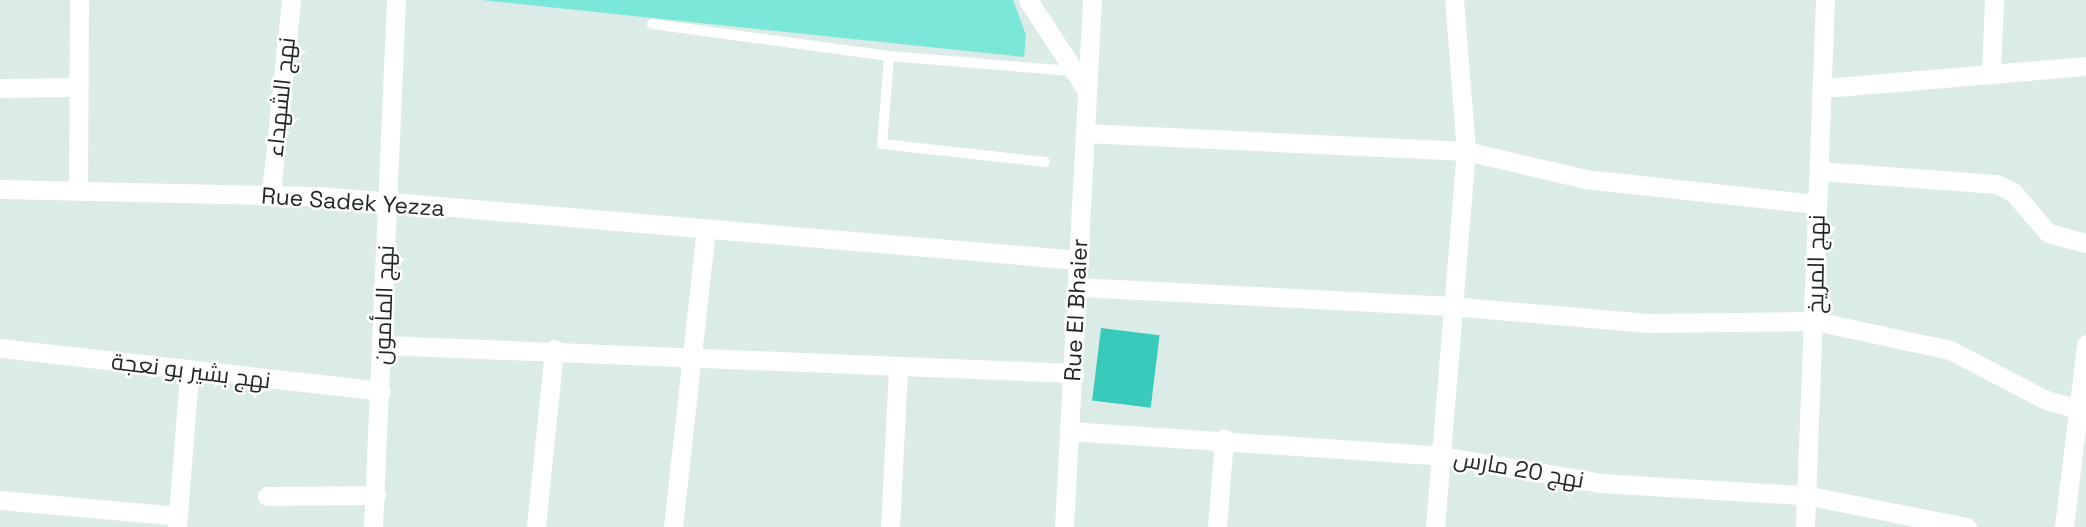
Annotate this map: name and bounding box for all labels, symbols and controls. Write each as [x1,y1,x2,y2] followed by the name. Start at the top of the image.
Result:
[261,36,301,158] street label: نهج الشهداء
[260,182,446,222] street label: Rue Sadek Yezza
[1801,214,1831,314] street label: نهج المريخ
[1058,238,1094,382] street label: Rue El Bhaier
[368,245,400,365] street label: نهج المأمون
[110,348,272,394] street label: نهج بشير بو نعجة
[1452,444,1586,494] street label: نهج 20 مارس

